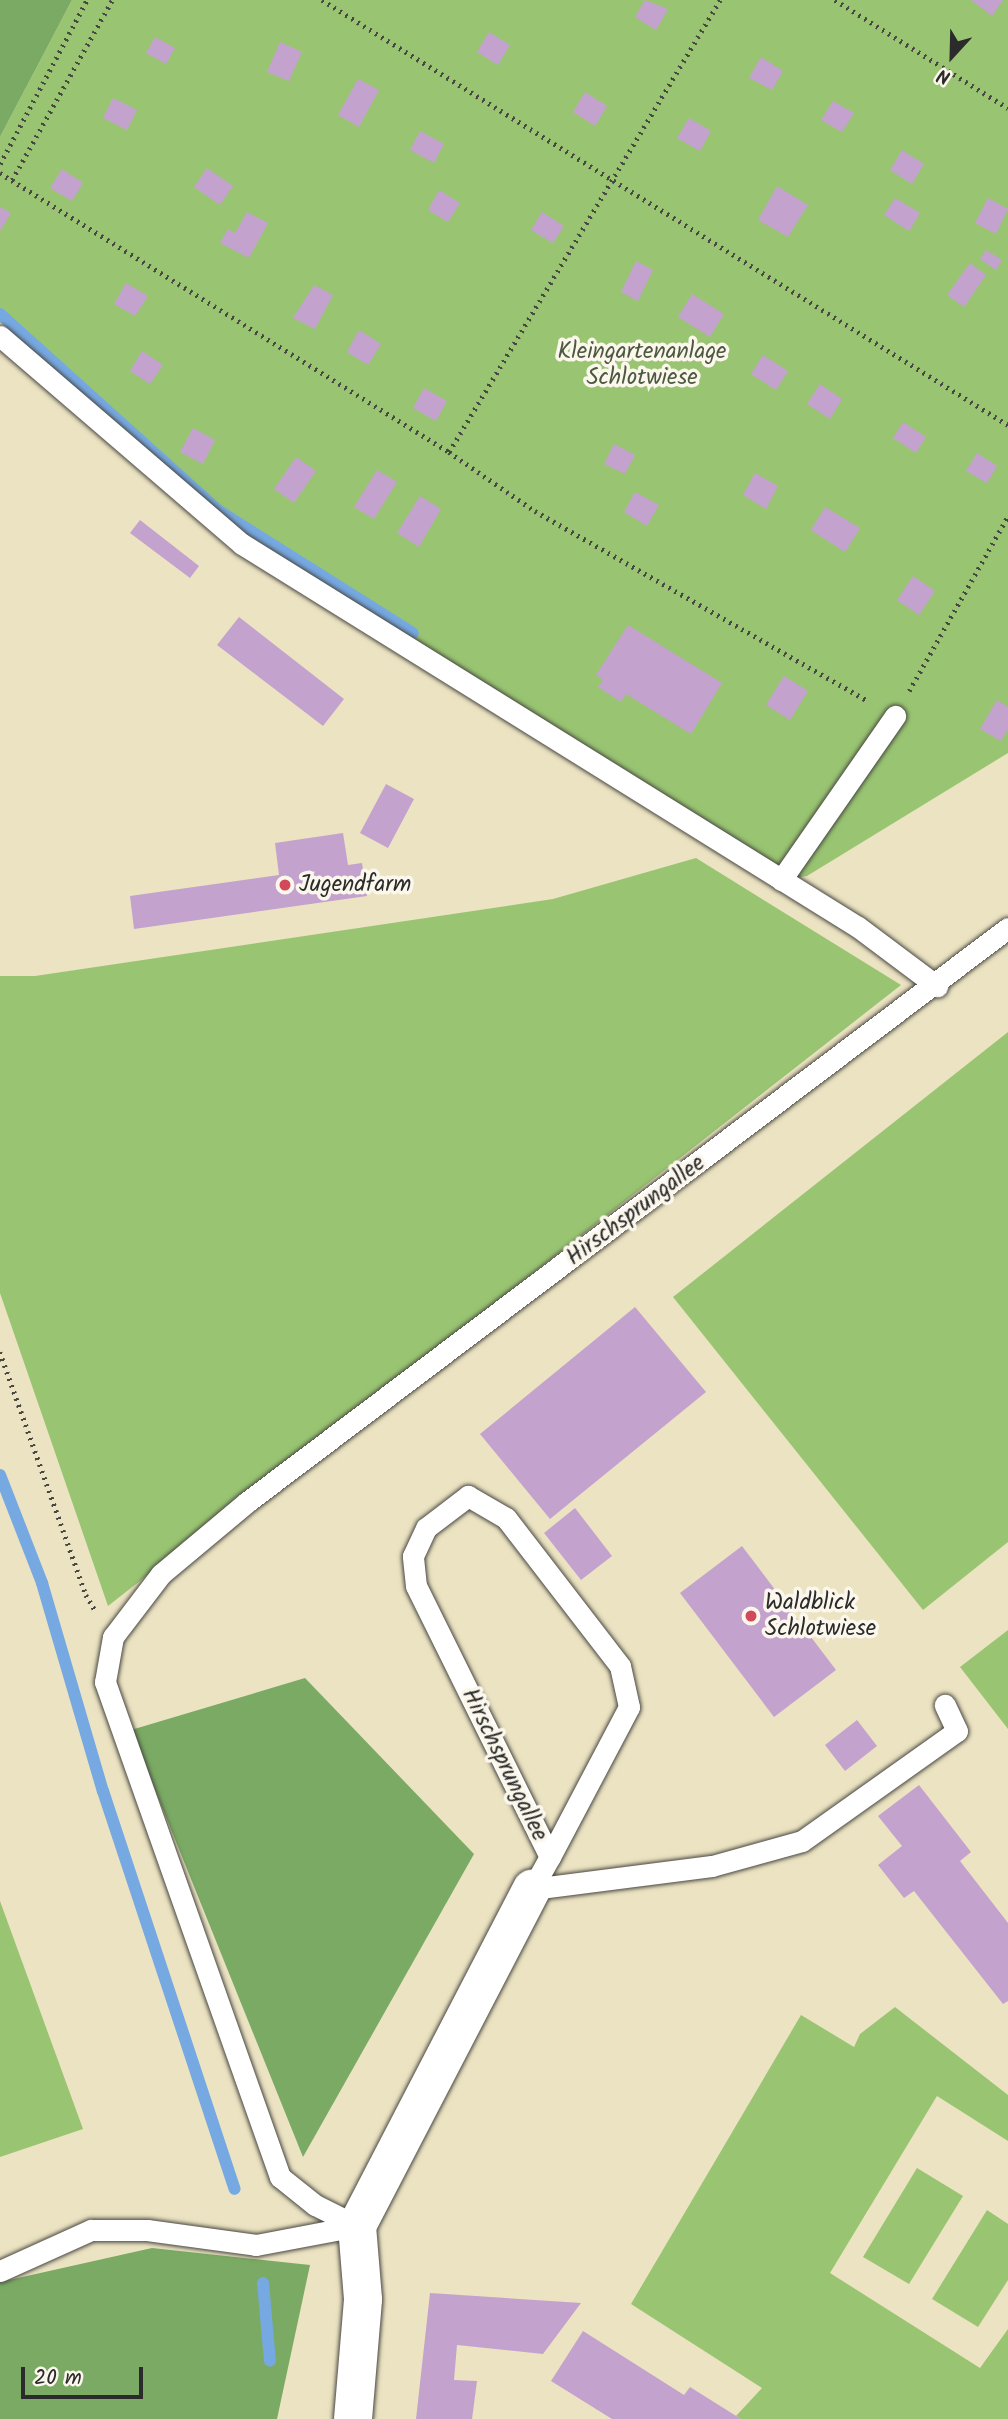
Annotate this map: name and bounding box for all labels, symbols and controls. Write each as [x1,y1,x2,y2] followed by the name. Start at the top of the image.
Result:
[917,21,987,91] north arrow
[933,59,955,92] text: N
[558,338,726,392] park label: Kleingartenanlage Schlotwiese
[299,871,411,899] place label: Jugendfarm
[277,877,293,893] marker: Jugendfarm
[561,1150,711,1272] street label: Hirschsprungallee
[765,1589,876,1643] place label: Waldblick Schlotwiese
[743,1608,759,1624] marker: Waldblick Schlotwiese
[455,1684,553,1846] street label: Hirschsprungallee
[24,2352,147,2396] scale bar
[34,2362,82,2395] text: 20 m

